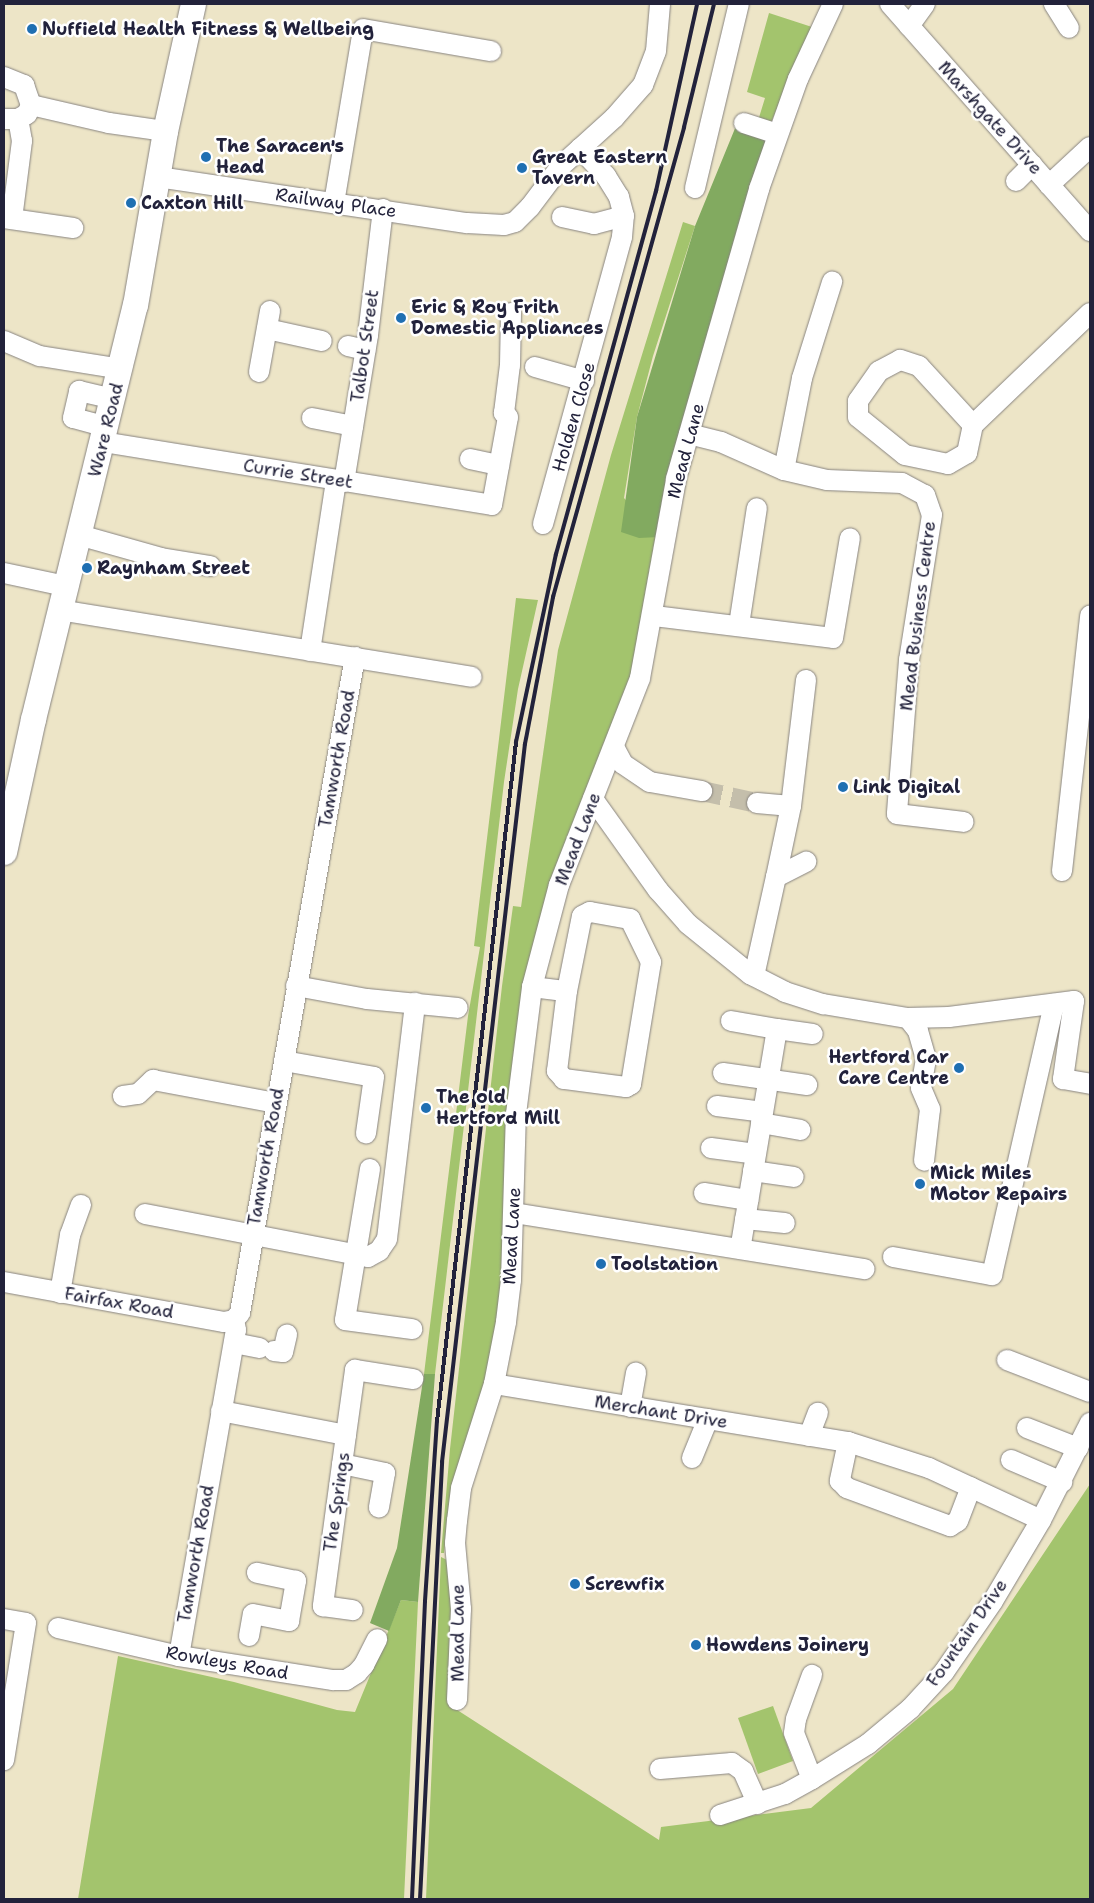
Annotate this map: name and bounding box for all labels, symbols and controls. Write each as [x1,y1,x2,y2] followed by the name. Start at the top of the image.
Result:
[42,18,374,40] place label: Nuffield Health Fitness & Wellbeing
[26,23,38,35] marker: Nuffield Health Fitness & Wellbeing
[933,57,1047,179] street label: Marshgate Drive
[216,136,344,178] place label: The Saracen's Head
[532,147,667,190] place label: Great Eastern Tavern
[200,151,212,163] marker: The Saracen's Head
[516,162,528,174] marker: Great Eastern Tavern
[274,184,398,222] street label: Railway Place
[141,192,244,214] place label: Caxton Hill
[125,197,137,209] marker: Caxton Hill
[346,288,384,404] street label: Talbot Street
[411,297,603,340] place label: Eric & Roy Frith Domestic Appliances
[395,312,407,324] marker: Eric & Roy Frith Domestic Appliances
[548,360,600,474] street label: Holden Close
[84,381,128,479] street label: Ware Road
[663,401,709,501] street label: Mead Lane
[242,455,354,493] street label: Currie Street
[896,520,940,712] street label: Mead Business Centre
[97,557,250,579] place label: Raynham Street
[81,562,93,574] marker: Raynham Street
[314,688,360,830] street label: Tamworth Road
[853,776,960,798] place label: Link Digital
[837,781,849,793] marker: Link Digital
[550,789,606,889] street label: Mead Lane
[828,1047,949,1090] place label: Hertford Car Care Centre
[953,1062,965,1074] marker: Hertford Car Care Centre
[243,1086,289,1228] street label: Tamworth Road
[436,1087,560,1130] place label: The old Hertford Mill
[420,1102,432,1114] marker: The old Hertford Mill
[930,1163,1067,1206] place label: Mick Miles Motor Repairs
[914,1178,926,1190] marker: Mick Miles Motor Repairs
[499,1187,525,1285] street label: Mead Lane
[611,1253,718,1275] place label: Toolstation
[595,1258,607,1270] marker: Toolstation
[63,1283,175,1323] street label: Fairfax Road
[593,1391,729,1433] street label: Merchant Drive
[319,1451,355,1553] street label: The Springs
[173,1483,219,1625] street label: Tamworth Road
[585,1573,664,1595] place label: Screwfix
[922,1575,1012,1691] street label: Fountain Drive
[569,1578,581,1590] marker: Screwfix
[447,1584,469,1682] street label: Mead Lane
[706,1634,869,1656] place label: Howdens Joinery
[690,1639,702,1651] marker: Howdens Joinery
[164,1642,290,1684] street label: Rowleys Road

